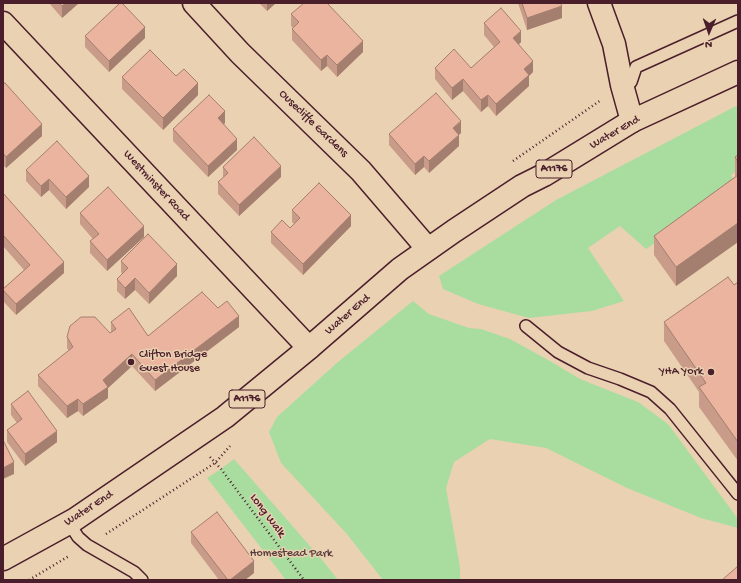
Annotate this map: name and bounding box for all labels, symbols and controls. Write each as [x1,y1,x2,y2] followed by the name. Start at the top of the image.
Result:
[689,12,729,52] north arrow
[705,38,712,50] text: N
[275,87,351,161] street label: Ousecliffe Gardens
[587,113,643,153] street label: Water End
[120,148,192,224] street label: Westminster Road
[536,160,572,178] road number: A1176
[322,291,374,339] street label: Water End
[139,348,207,376] place label: Clifton Bridge Guest House
[126,357,136,367] marker: Clifton Bridge Guest House
[659,365,703,379] place label: YHA York
[706,367,716,377] marker: YHA York
[229,390,265,408] road number: A1176
[62,488,116,530] street label: Water End
[246,491,288,541] street label: Long Walk
[250,547,332,561] park label: Homestead Park

